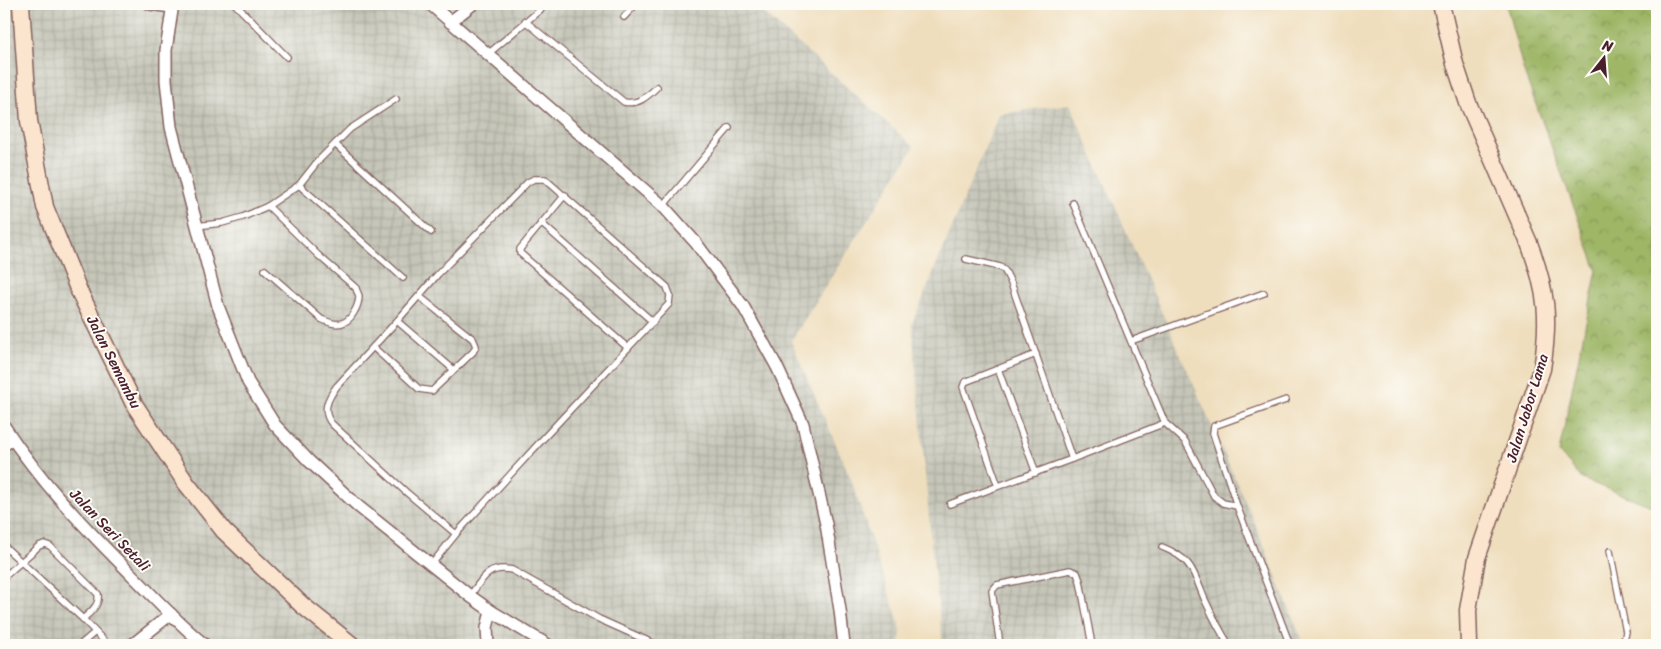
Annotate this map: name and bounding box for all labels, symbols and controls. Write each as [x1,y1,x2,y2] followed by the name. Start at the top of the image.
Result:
[1578,32,1628,82] north arrow
[1598,32,1616,60] text: N
[79,310,149,413] street label: Jalan Semambu
[1498,350,1556,466] street label: Jalan Jabor Lama
[63,482,157,578] street label: Jalan Seri Setali

